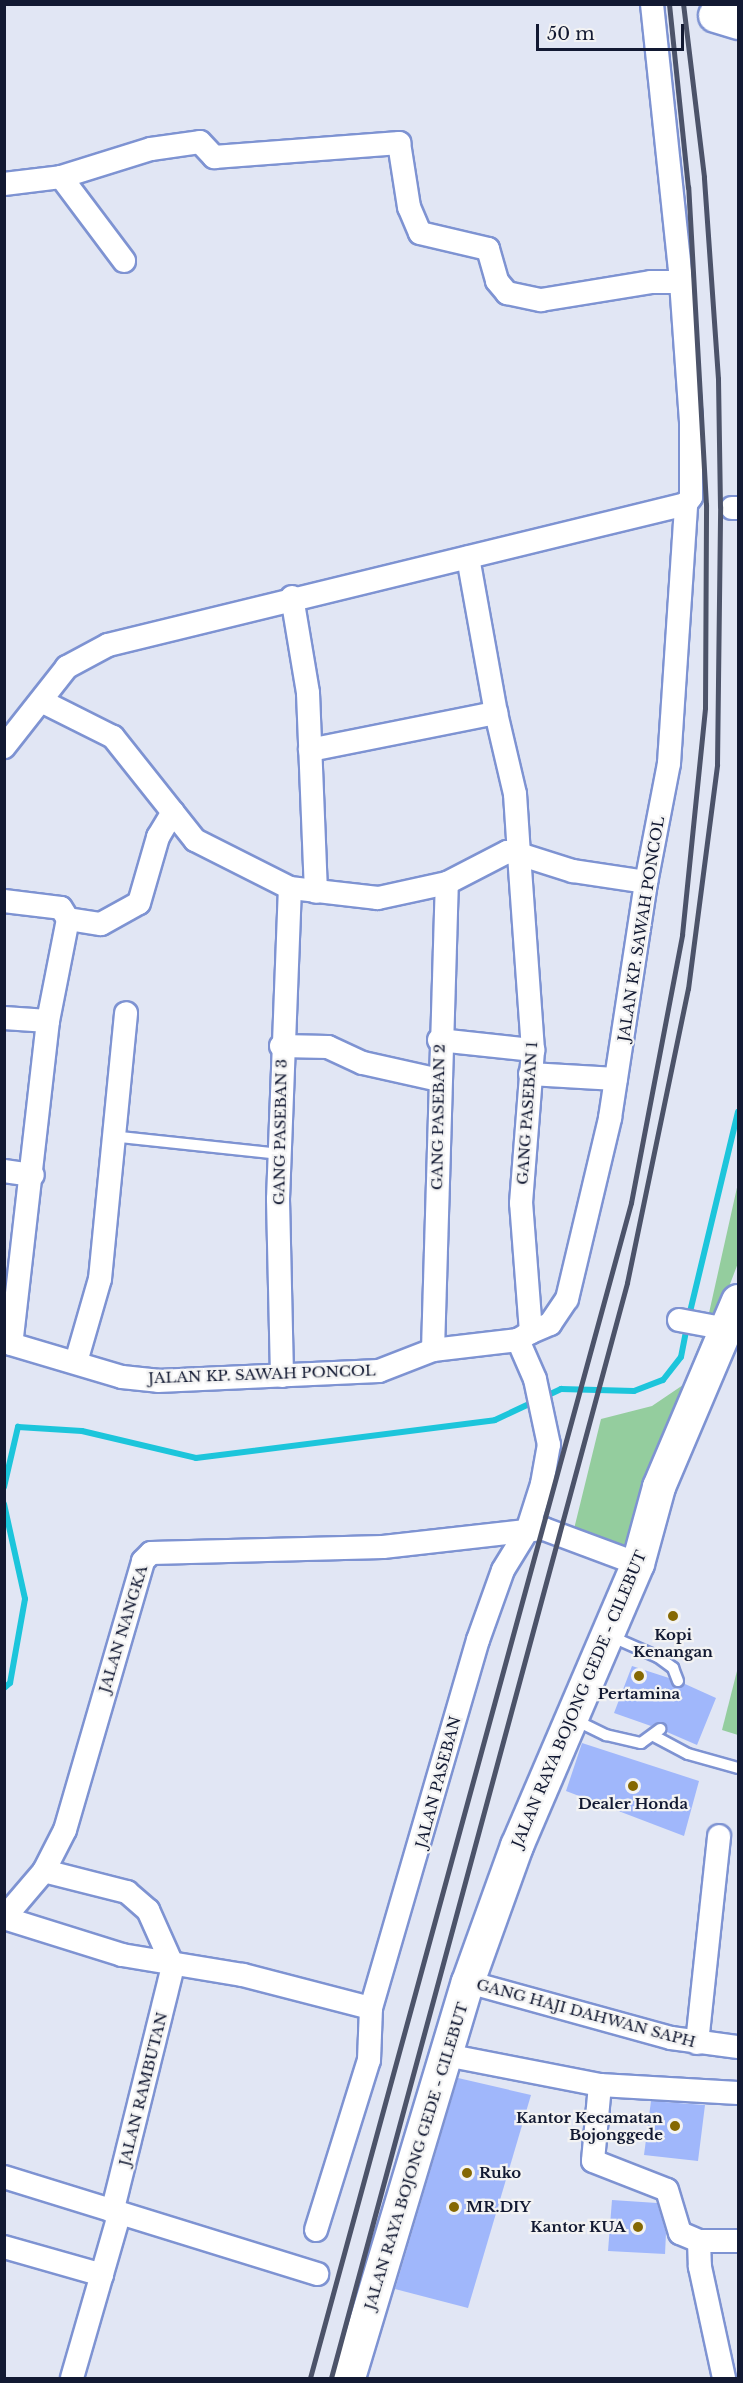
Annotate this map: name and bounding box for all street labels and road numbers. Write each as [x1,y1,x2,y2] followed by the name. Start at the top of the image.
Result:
[614,815,668,1043] street label: JALAN KP. SAWAH PONCOL
[513,1040,541,1186] street label: GANG PASEBAN 1
[428,1044,448,1190] street label: GANG PASEBAN 2
[270,1059,290,1205] street label: GANG PASEBAN 3
[148,1361,376,1387] street label: JALAN KP. SAWAH PONCOL
[508,1547,650,1851] street label: JALAN RAYA BOJONG GEDE - CILEBUT
[95,1563,151,1695] street label: JALAN NANGKA
[412,1714,464,1850] street label: JALAN PASEBAN
[474,1975,698,2051] street label: GANG HAJI DAHWAN SAPH
[360,2000,472,2312] street label: JALAN RAYA BOJONG GEDE - CILEBUT
[115,2010,171,2168] street label: JALAN RAMBUTAN

